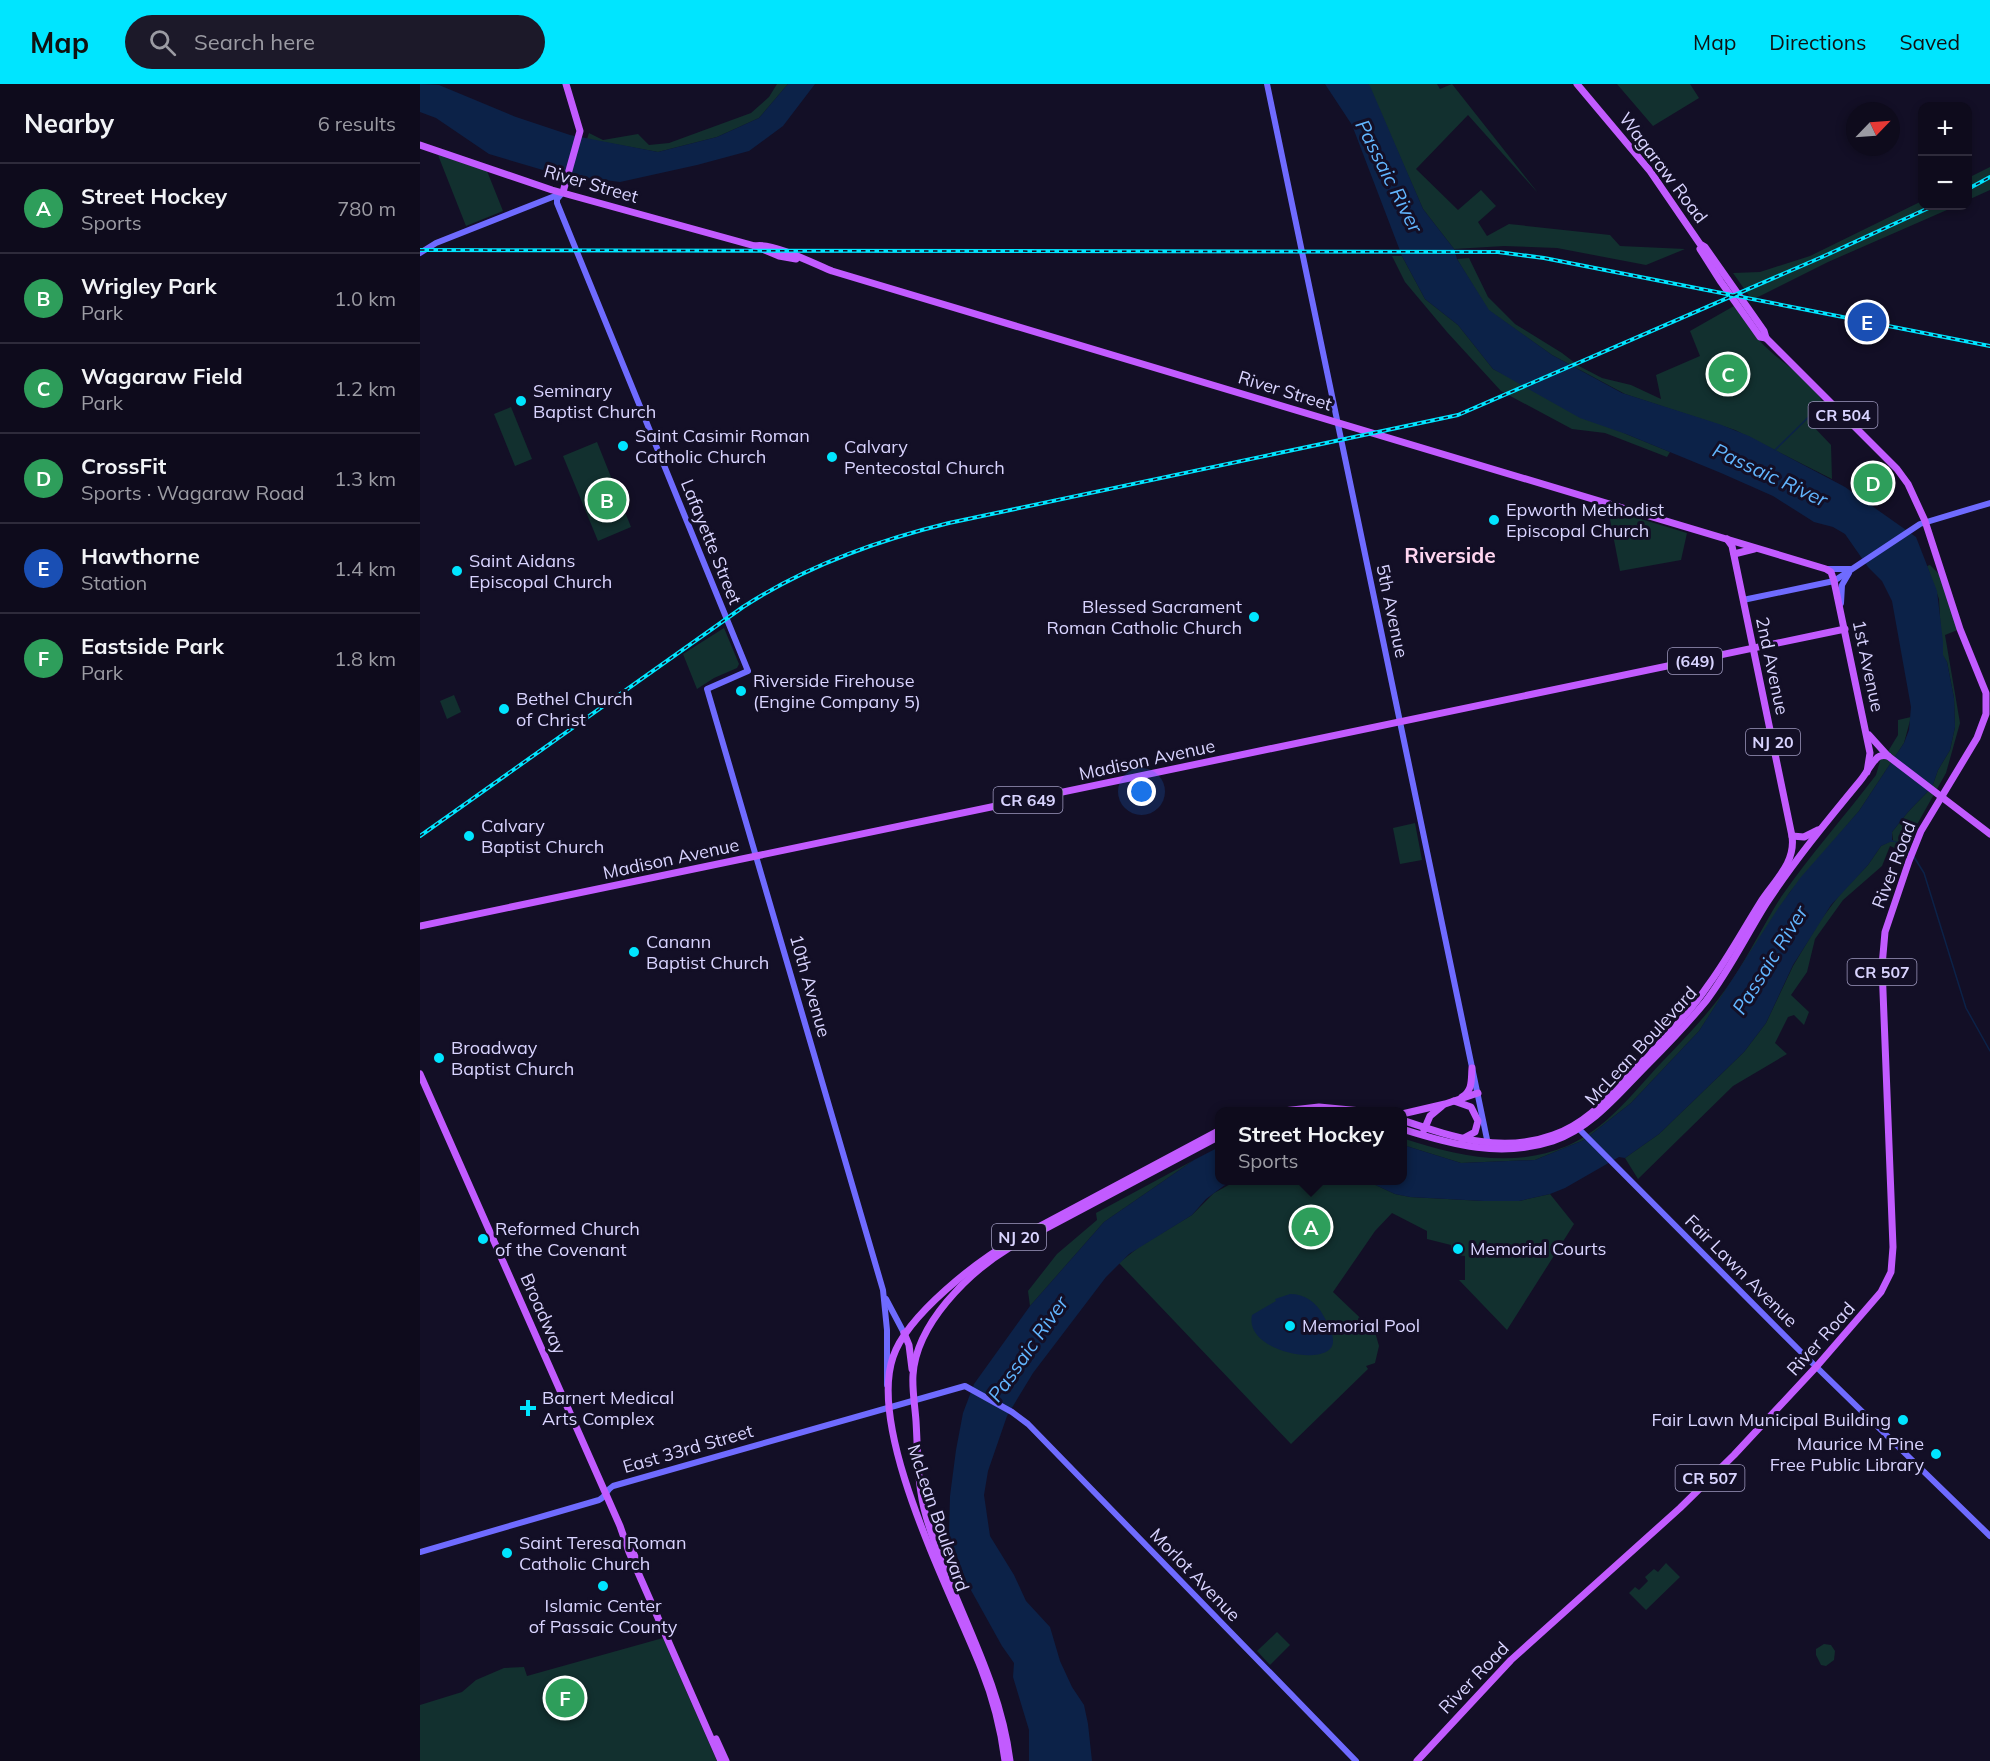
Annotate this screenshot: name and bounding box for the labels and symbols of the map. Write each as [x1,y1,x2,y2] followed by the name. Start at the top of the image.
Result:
[1846,102,1900,156] north arrow
[1614,108,1713,228] street label: Wagaraw Road
[1350,115,1429,237] water label: Passaic River
[541,159,641,208] street label: River Street
[1848,300,1886,344] pin: E
[1708,352,1748,396] pin: C
[1235,365,1335,416] street label: River Street
[533,379,656,423] place label: Seminary Baptist Church
[514,394,528,408] marker: Seminary Baptist Church
[1808,402,1878,428] road number: CR 504
[635,424,810,468] place label: Saint Casimir Roman Catholic Church
[844,435,1005,479] place label: Calvary Pentecostal Church
[1709,437,1832,512] water label: Passaic River
[616,439,630,453] marker: Saint Casimir Roman Catholic Church
[825,450,839,464] marker: Calvary Pentecostal Church
[1854,460,1892,506] pin: D
[676,476,747,608] street label: Lafayette Street
[588,478,627,522] pin: B
[1506,498,1664,542] place label: Epworth Methodist Episcopal Church
[1487,513,1501,527] marker: Epworth Methodist Episcopal Church
[1404,542,1496,568] district label: Riverside
[469,549,612,593] place label: Saint Aidans Episcopal Church
[1371,562,1414,660] street label: 5th Avenue
[450,564,464,578] marker: Saint Aidans Episcopal Church
[1046,595,1242,639] place label: Blessed Sacrament Roman Catholic Church
[1247,610,1261,624] marker: Blessed Sacrament Roman Catholic Church
[1751,615,1794,717] street label: 2nd Avenue
[1848,618,1889,714] street label: 1st Avenue
[1668,648,1722,674] road number: (649)
[753,669,921,713] place label: Riverside Firehouse (Engine Company 5)
[734,684,748,698] marker: Riverside Firehouse (Engine Company 5)
[516,687,633,731] place label: Bethel Church of Christ
[497,702,511,716] marker: Bethel Church of Christ
[1746,729,1800,755] road number: NJ 20
[1077,734,1217,785] street label: Madison Avenue
[1127,777,1156,806] your location
[994,787,1062,813] road number: CR 649
[481,814,604,858] place label: Calvary Baptist Church
[1866,818,1921,912] street label: River Road
[462,829,476,843] marker: Calvary Baptist Church
[601,833,741,884] street label: Madison Avenue
[1726,900,1813,1019] water label: Passaic River
[646,930,769,974] place label: Canann Baptist Church
[785,932,836,1040] street label: 10th Avenue
[627,945,641,959] marker: Canann Baptist Church
[1848,959,1916,985] road number: CR 507
[1580,981,1702,1110] street label: McLean Boulevard
[451,1036,574,1080] place label: Broadway Baptist Church
[432,1051,446,1065] marker: Broadway Baptist Church
[1292,1204,1330,1250] pin: A
[1680,1209,1803,1332] street label: Fair Lawn Avenue
[495,1217,640,1261] place label: Reformed Church of the Covenant
[992,1224,1046,1250] road number: NJ 20
[476,1232,490,1246] marker: Reformed Church of the Covenant
[1470,1237,1607,1260] place label: Memorial Courts
[1451,1242,1465,1256] marker: Memorial Courts
[515,1270,572,1358] street label: Broadway
[982,1290,1074,1406] water label: Passaic River
[1782,1297,1860,1380] street label: River Road
[1302,1314,1420,1337] place label: Memorial Pool
[1283,1319,1297,1333] marker: Memorial Pool
[542,1386,674,1430] place label: Barnert Medical Arts Complex
[519,1399,537,1417] marker: Barnert Medical Arts Complex
[1651,1408,1891,1431] place label: Fair Lawn Municipal Building
[1896,1413,1910,1427] marker: Fair Lawn Municipal Building
[620,1419,756,1478] street label: East 33rd Street
[1770,1432,1924,1476] place label: Maurice M Pine Free Public Library
[903,1441,974,1594] street label: McLean Boulevard
[1929,1447,1943,1461] marker: Maurice M Pine Free Public Library
[1676,1465,1744,1491] road number: CR 507
[1145,1523,1245,1626] street label: Morlot Avenue
[519,1531,686,1575] place label: Saint Teresa Roman Catholic Church
[500,1546,514,1560] marker: Saint Teresa Roman Catholic Church
[596,1579,610,1593] marker: Islamic Center of Passaic County
[529,1594,678,1638] place label: Islamic Center of Passaic County
[1434,1637,1514,1718] street label: River Road
[546,1676,584,1720] pin: F

